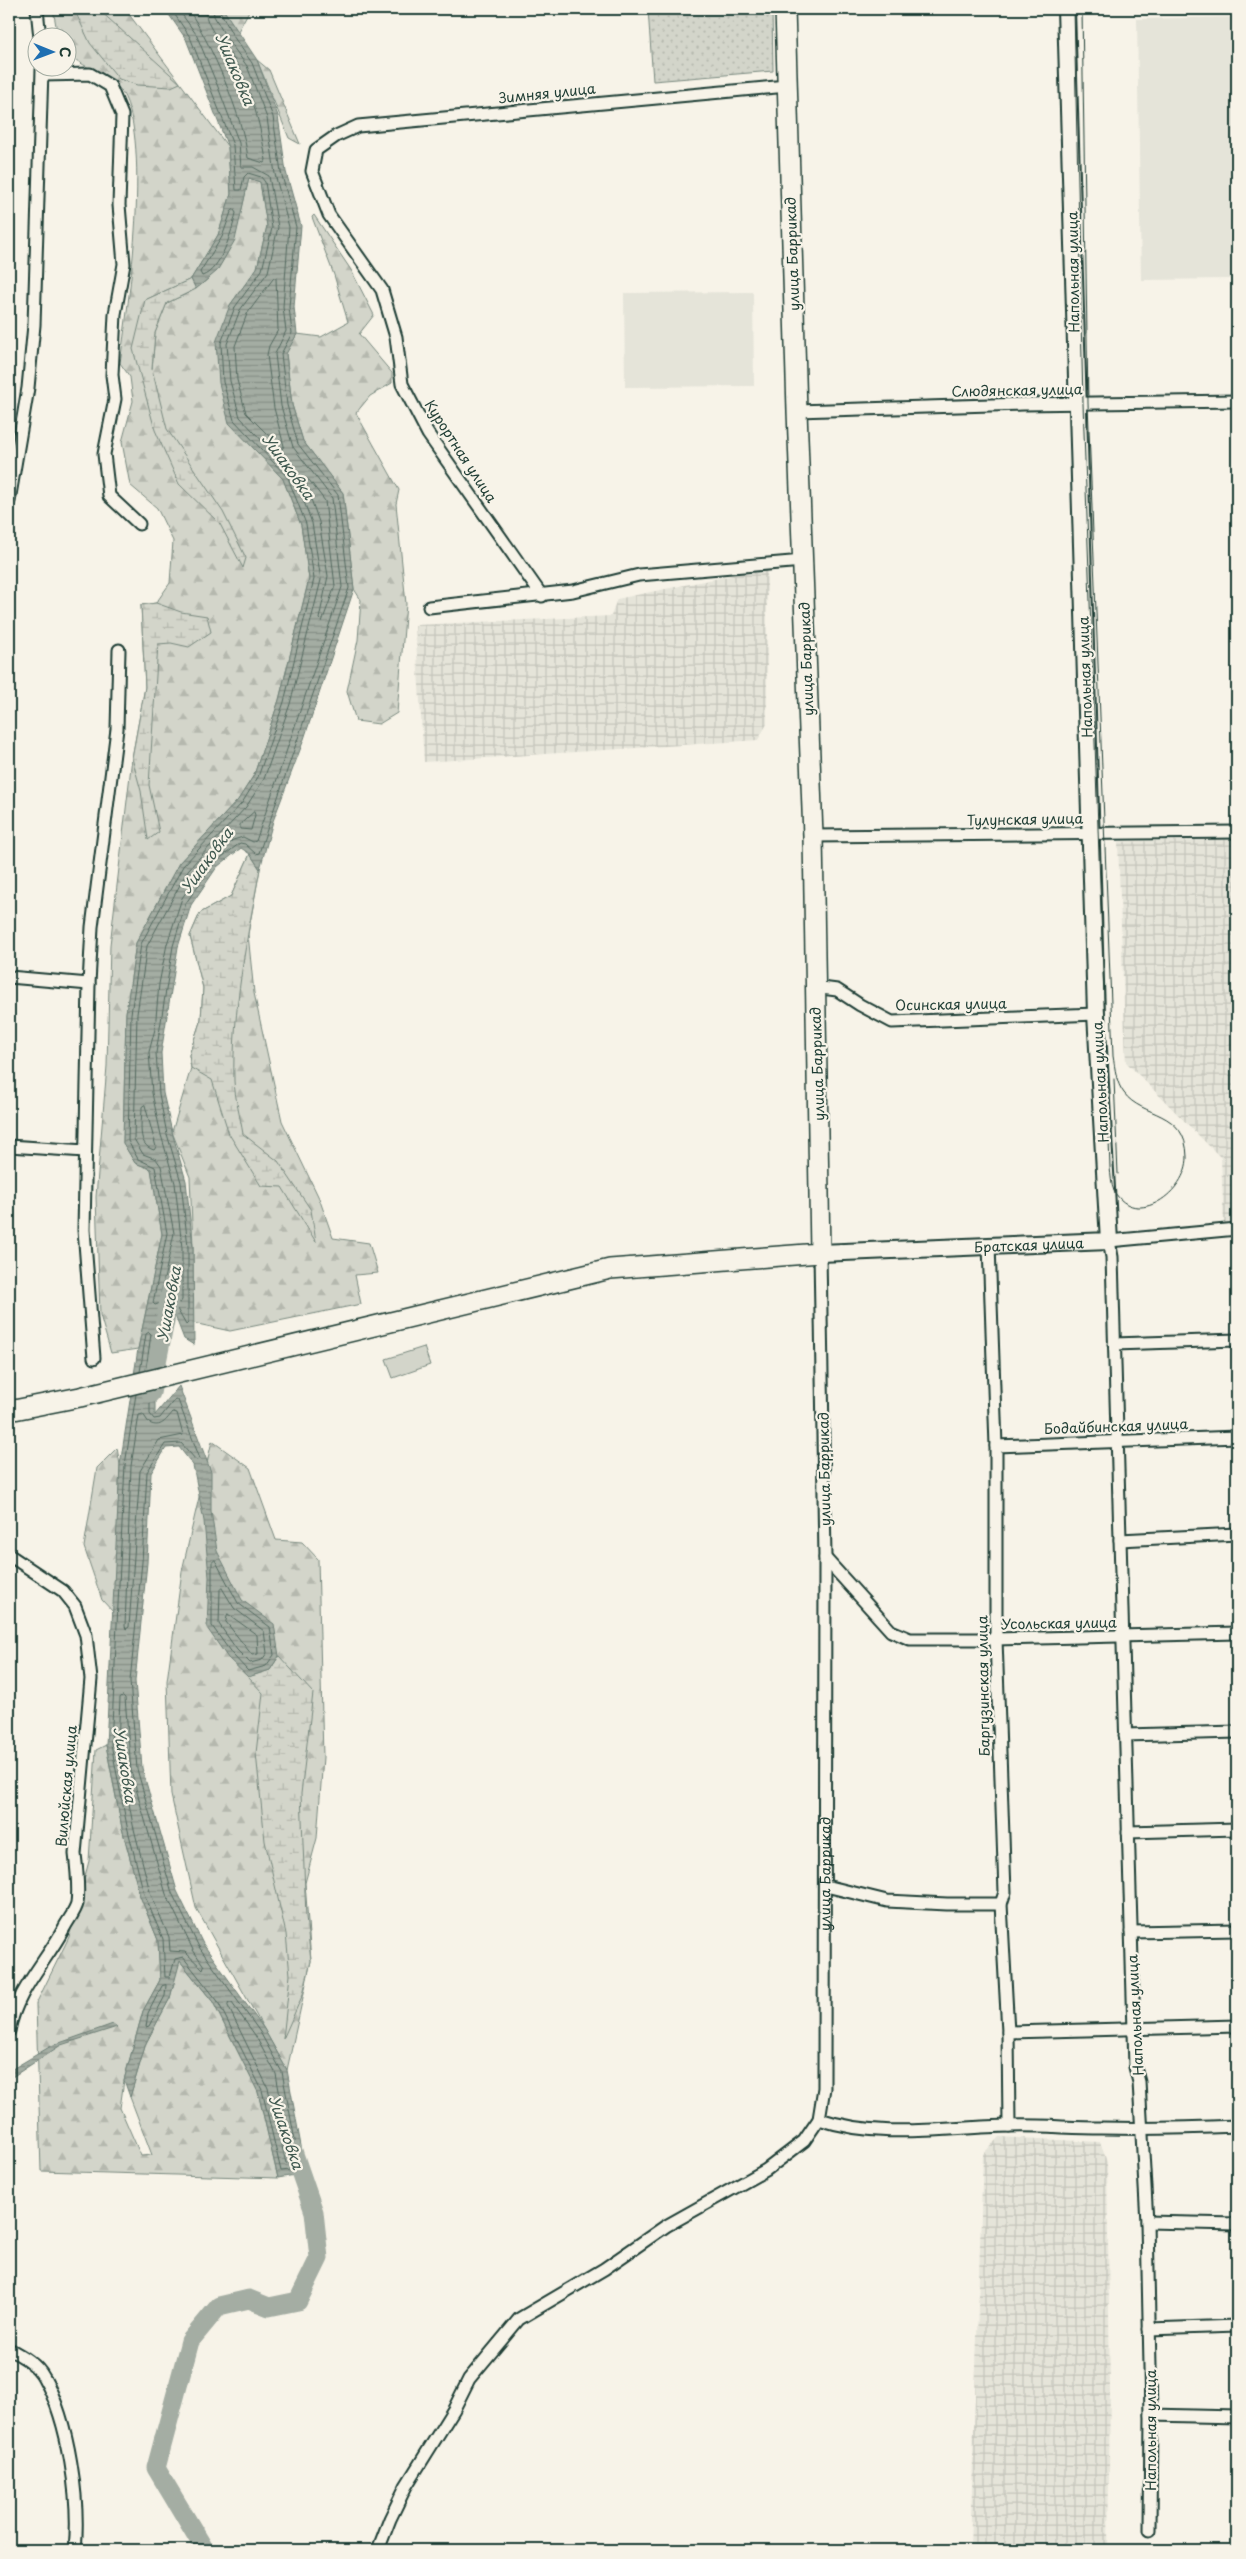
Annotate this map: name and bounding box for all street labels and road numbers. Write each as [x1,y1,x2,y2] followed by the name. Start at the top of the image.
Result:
[498,77,597,109] street label: Зимняя улица
[780,197,804,311] street label: улица Баррикад
[1061,211,1085,333] street label: Напольная улица
[951,378,1083,402] street label: Слюдянская улица
[420,395,502,507] street label: Курортная улица
[794,602,818,716] street label: улица Баррикад
[1072,616,1098,738] street label: Напольная улица
[967,807,1084,831] street label: Тулунская улица
[895,993,1007,1015] street label: Осинская улица
[805,1007,829,1121] street label: улица Баррикад
[1086,1021,1114,1143] street label: Напольная улица
[973,1232,1085,1257] street label: Братская улица
[813,1412,835,1526] street label: улица Баррикад
[1044,1413,1189,1439] street label: Бодайбинская улица
[1001,1611,1117,1635] street label: Усольская улица
[971,1615,995,1757] street label: Баргузинская улица
[50,1724,82,1848] street label: Вилюйская улица
[814,1817,835,1931] street label: улица Баррикад
[1121,1954,1149,2076] street label: Напольная улица
[1140,2369,1161,2491] street label: Напольная улица

